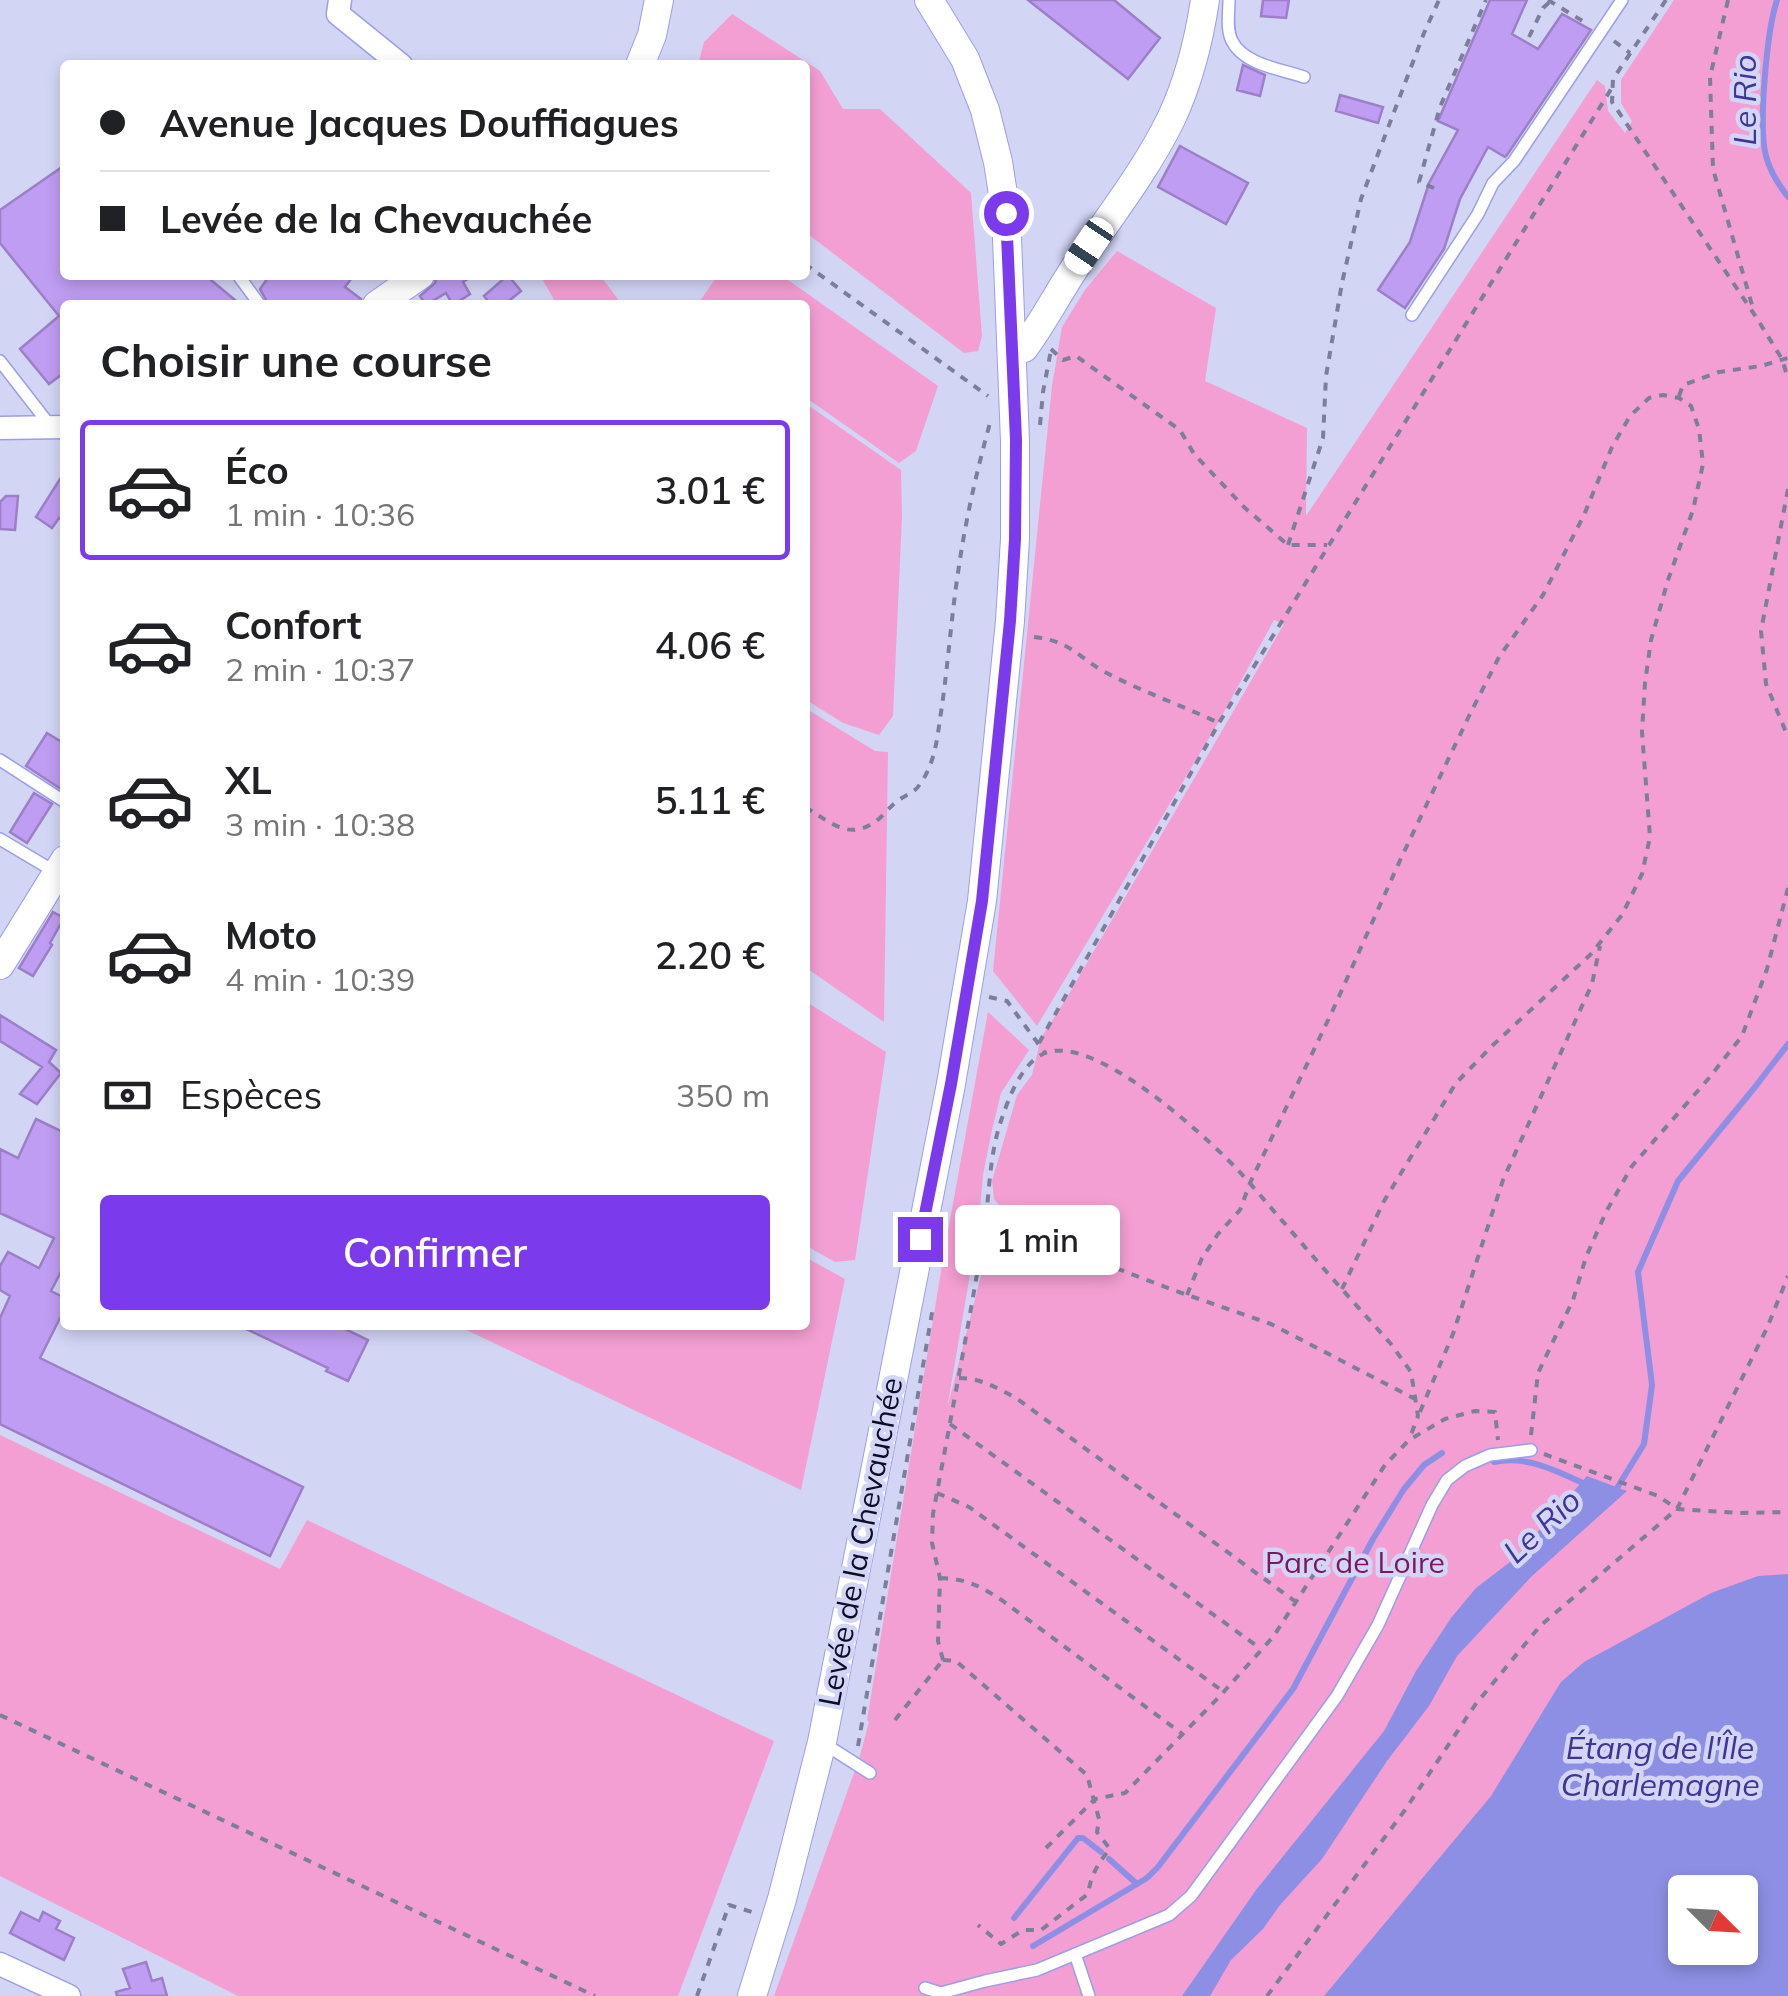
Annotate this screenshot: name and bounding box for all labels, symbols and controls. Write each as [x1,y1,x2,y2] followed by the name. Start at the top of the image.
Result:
[1724,54,1764,146] water label: Le Rio
[160,99,679,147] text: Avenue Jacques Douffiagues
[984,191,1029,236] route start
[160,195,592,243] text: Levée de la Chevauchée
[1060,213,1118,279] car
[100,332,492,388] text: Choisir une course
[105,445,195,535] icon: car
[225,446,289,494] text: Éco
[655,466,765,514] text: 3.01 €
[225,494,415,534] text: 1 min · 10:36
[105,600,195,690] icon: car
[225,601,362,649] text: Confort
[655,621,765,669] text: 4.06 €
[225,649,415,689] text: 2 min · 10:37
[105,755,195,845] icon: car
[225,756,272,804] text: XL
[655,776,765,824] text: 5.11 €
[225,804,415,844] text: 3 min · 10:38
[105,910,195,1000] icon: car
[225,911,317,959] text: Moto
[655,931,765,979] text: 2.20 €
[225,959,415,999] text: 4 min · 10:39
[100,1068,155,1123] icon: cash
[180,1071,322,1119] text: Espèces
[676,1075,770,1115] text: 350 m
[100,1195,770,1310] button: Confirmer
[955,1204,1120,1274] callout: 1 min
[898,1217,943,1262] route end
[996,1220,1079,1260] text: 1 min
[810,1374,911,1709] street label: Levée de la Chevauchée
[1494,1480,1588,1571] water label: Le Rio
[1265,1543,1445,1581] park label: Parc de Loire
[1560,1727,1760,1804] water label: Étang de l'Île Charlemagne
[1668,1875,1758,1965] north arrow
[1668,1875,1758,1965] map controls

